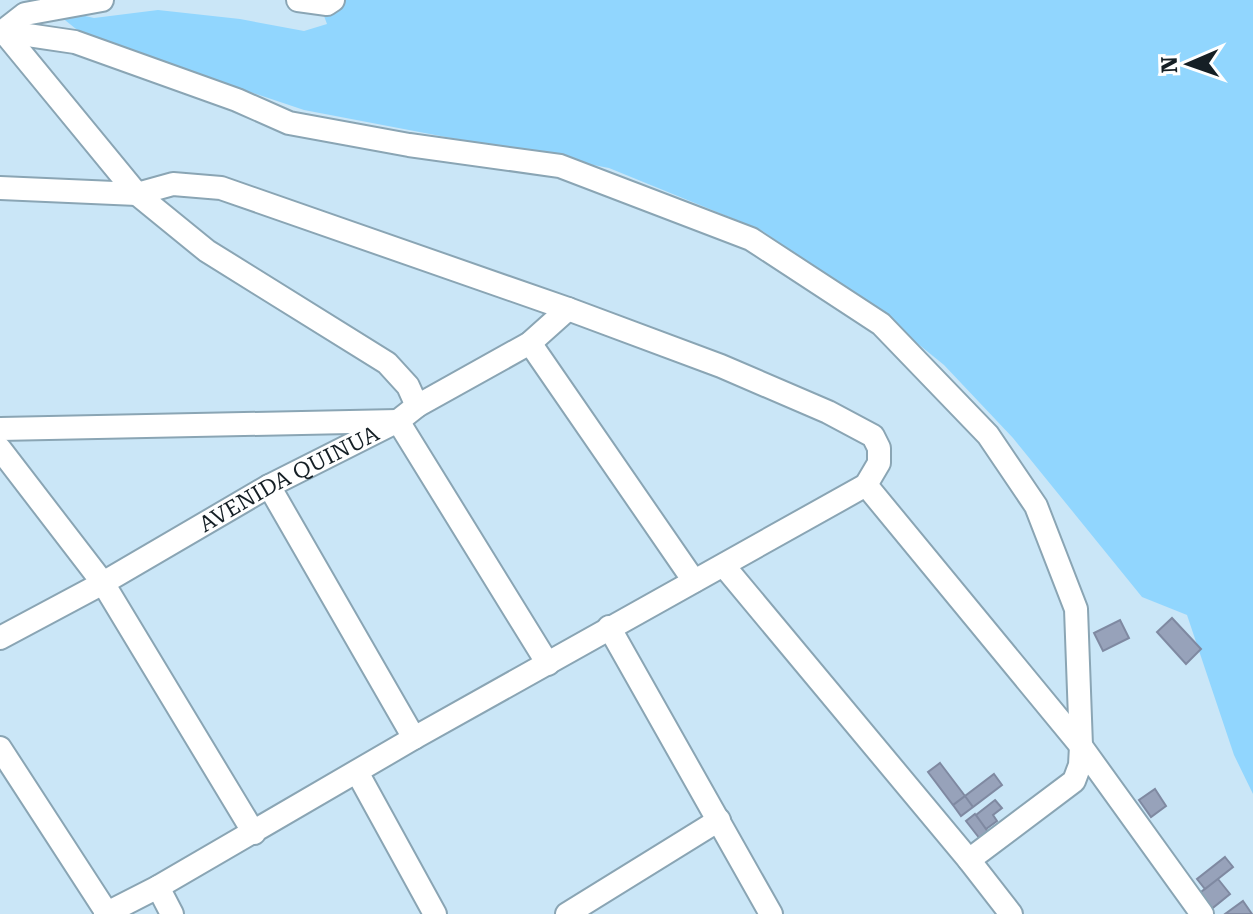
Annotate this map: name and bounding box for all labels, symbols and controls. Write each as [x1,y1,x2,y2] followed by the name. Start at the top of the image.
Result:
[1149,24,1229,104] north arrow
[1157,56,1182,74] text: N
[194,420,383,537] street label: AVENIDA QUINUA

